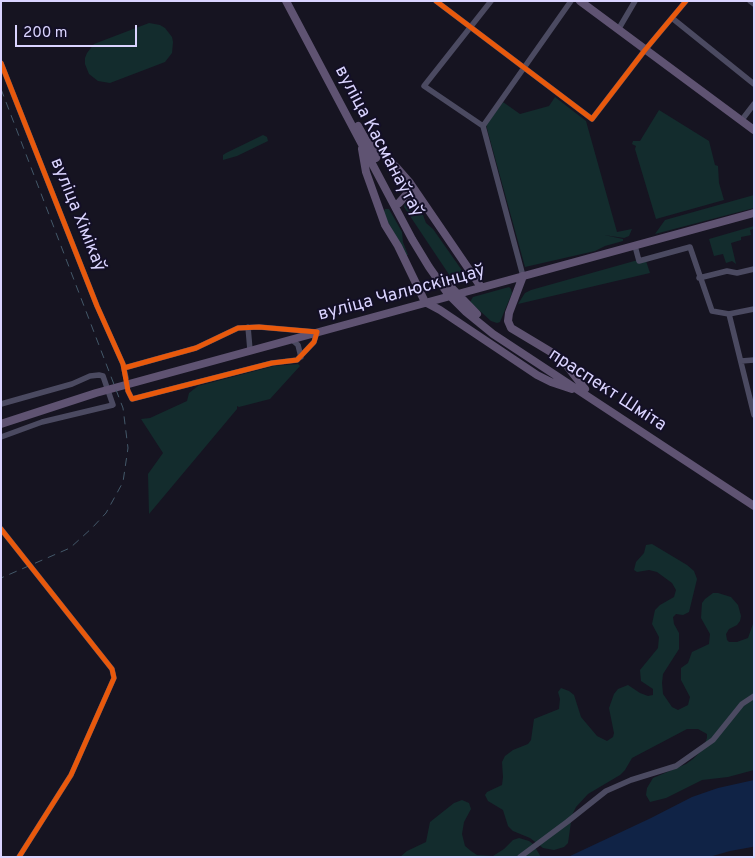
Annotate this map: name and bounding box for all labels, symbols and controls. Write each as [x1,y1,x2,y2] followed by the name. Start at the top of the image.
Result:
[18,15,140,47] scale bar
[23,24,68,43] text: 200 m
[329,63,427,221] street label: вуліца Касманаўтаў
[44,155,110,275] street label: вуліца Хімікаў
[316,261,488,327] street label: вуліца Чалюскінцаў
[544,345,670,437] street label: праспект Шміта

